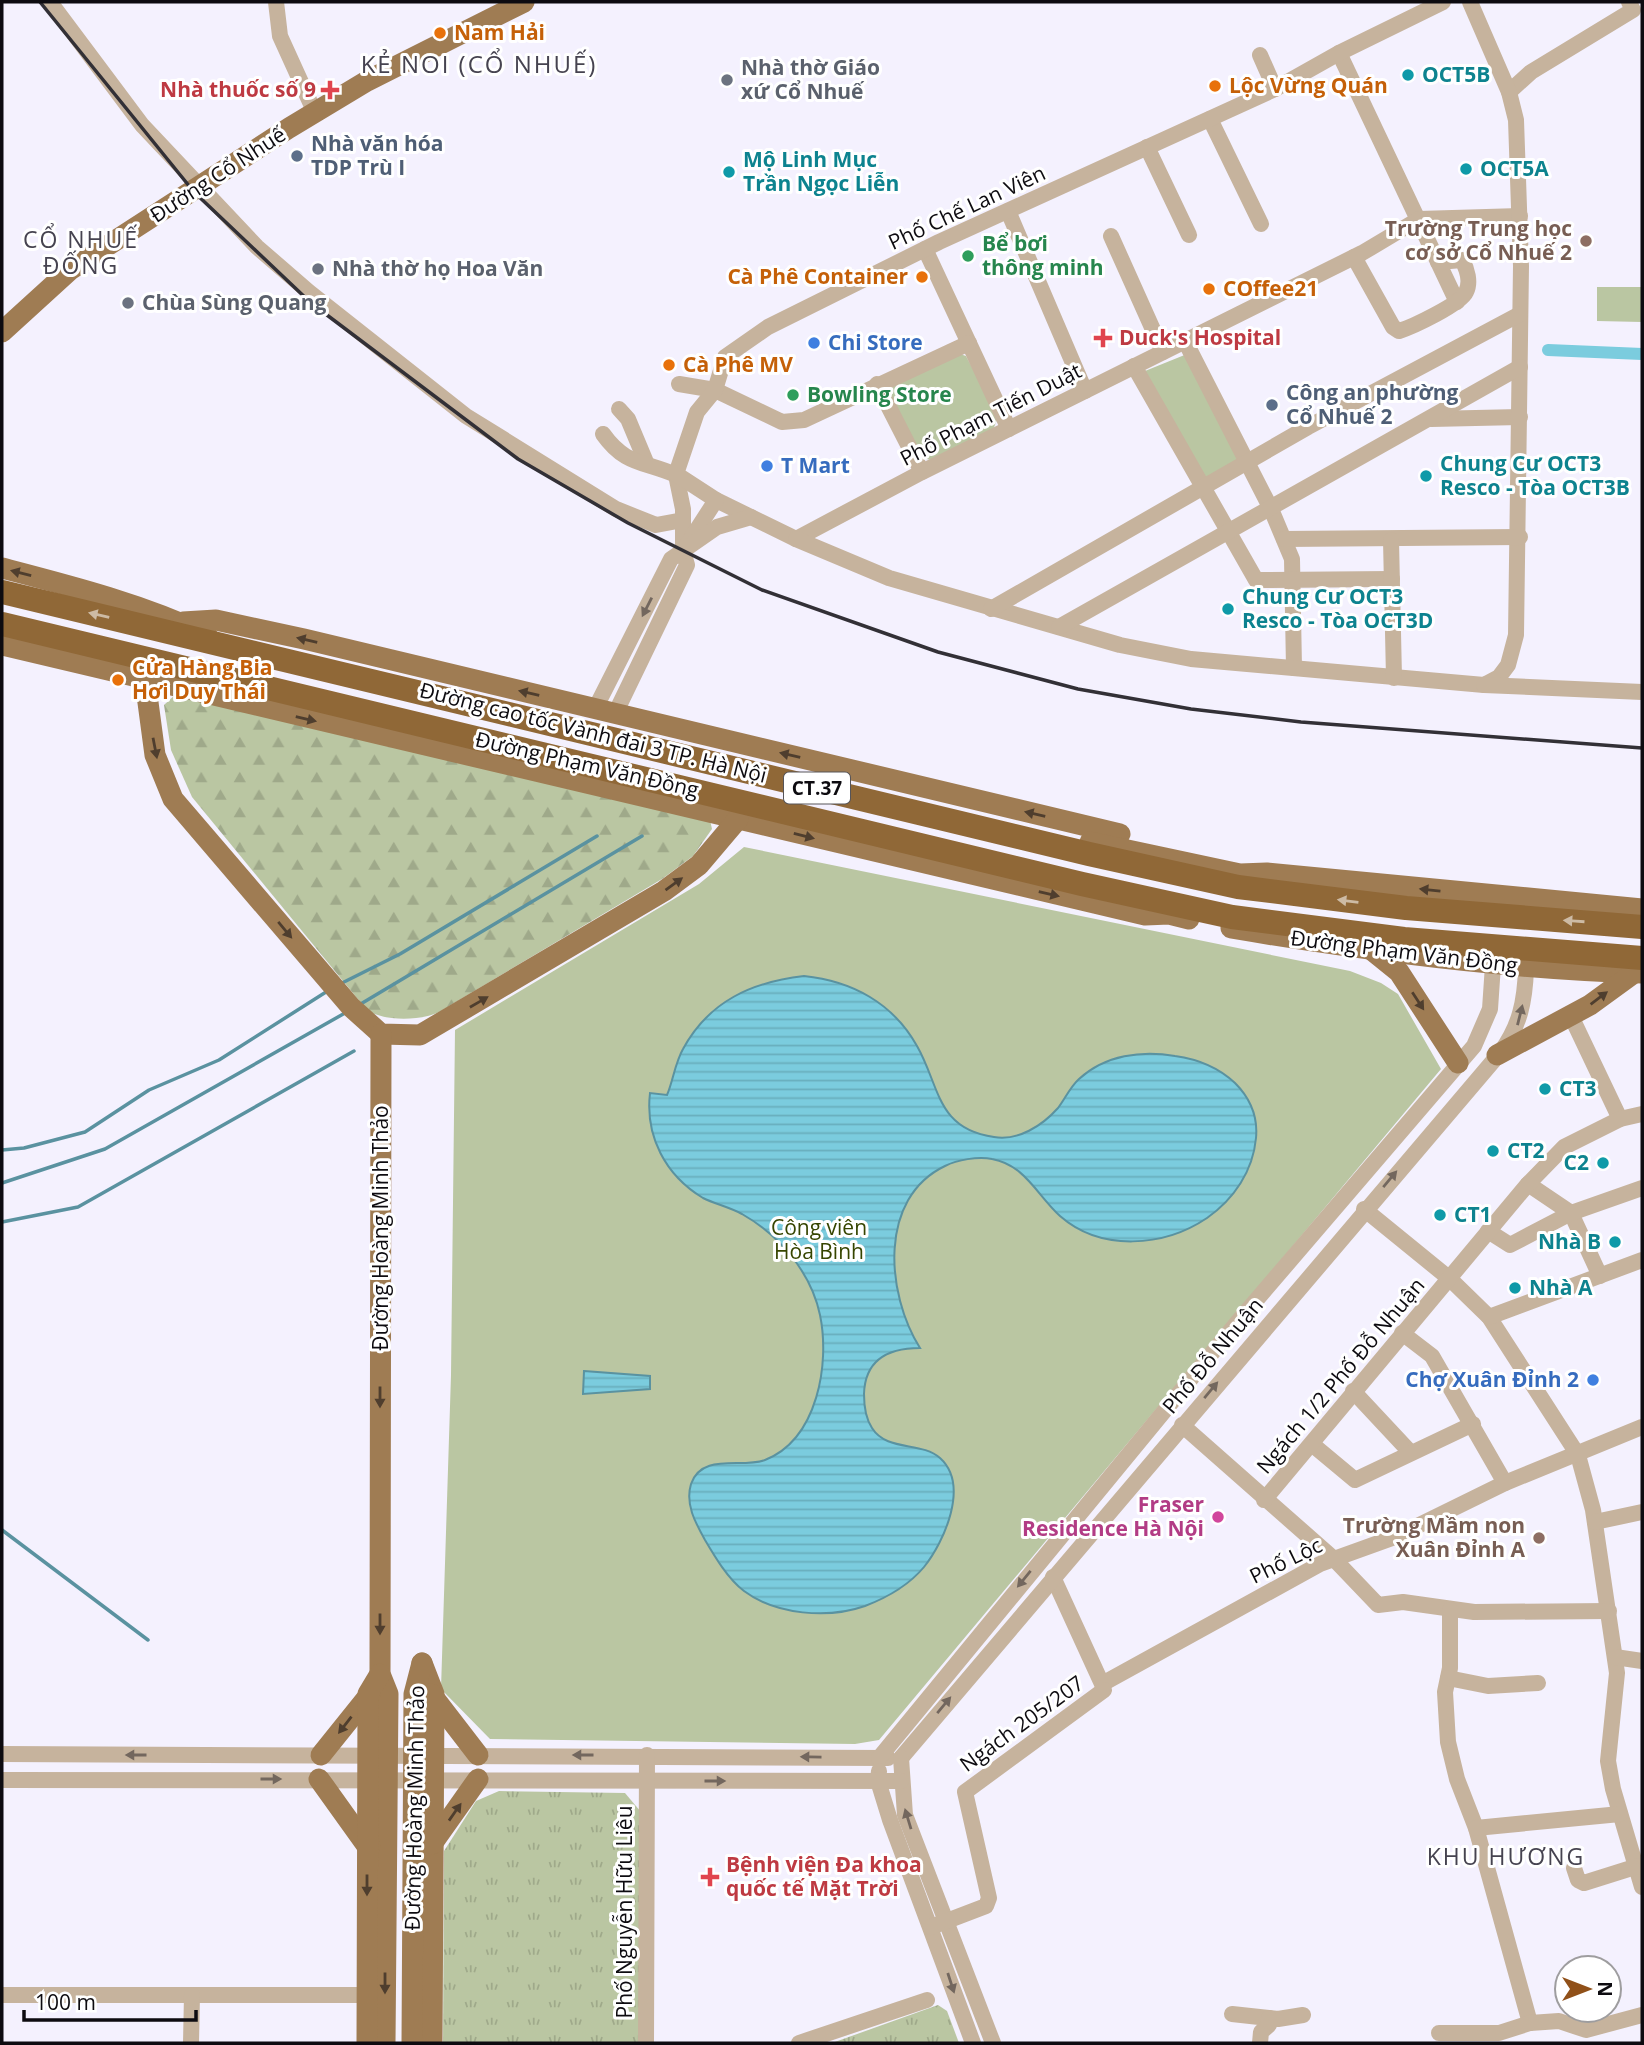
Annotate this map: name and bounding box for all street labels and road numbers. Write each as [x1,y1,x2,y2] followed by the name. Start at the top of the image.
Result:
[144,120,291,228] street label: Đường Cổ Nhuế
[883,158,1050,256] street label: Phố Chế Lan Viên
[895,356,1086,472] street label: Phố Phạm Tiến Duật
[417,675,770,789] street label: Đường cao tốc Vành đai 3 TP. Hà Nội
[473,725,702,803] street label: Đường Phạm Văn Đồng
[784,772,850,804] road number: CT.37
[1289,923,1519,979] street label: Đường Phạm Văn Đồng
[366,1105,394,1351] street label: Đường Hoàng Minh Thảo
[1250,1272,1431,1479] street label: Ngách 1/2 Phố Đỗ Nhuận
[1156,1292,1269,1419] street label: Phố Đỗ Nhuận
[1245,1531,1326,1590] street label: Phố Lộc
[954,1669,1089,1778] street label: Ngách 205/207
[398,1685,430,1931] street label: Đường Hoàng Minh Thảo
[610,1805,638,2019] street label: Phố Nguyễn Hữu Liêu

